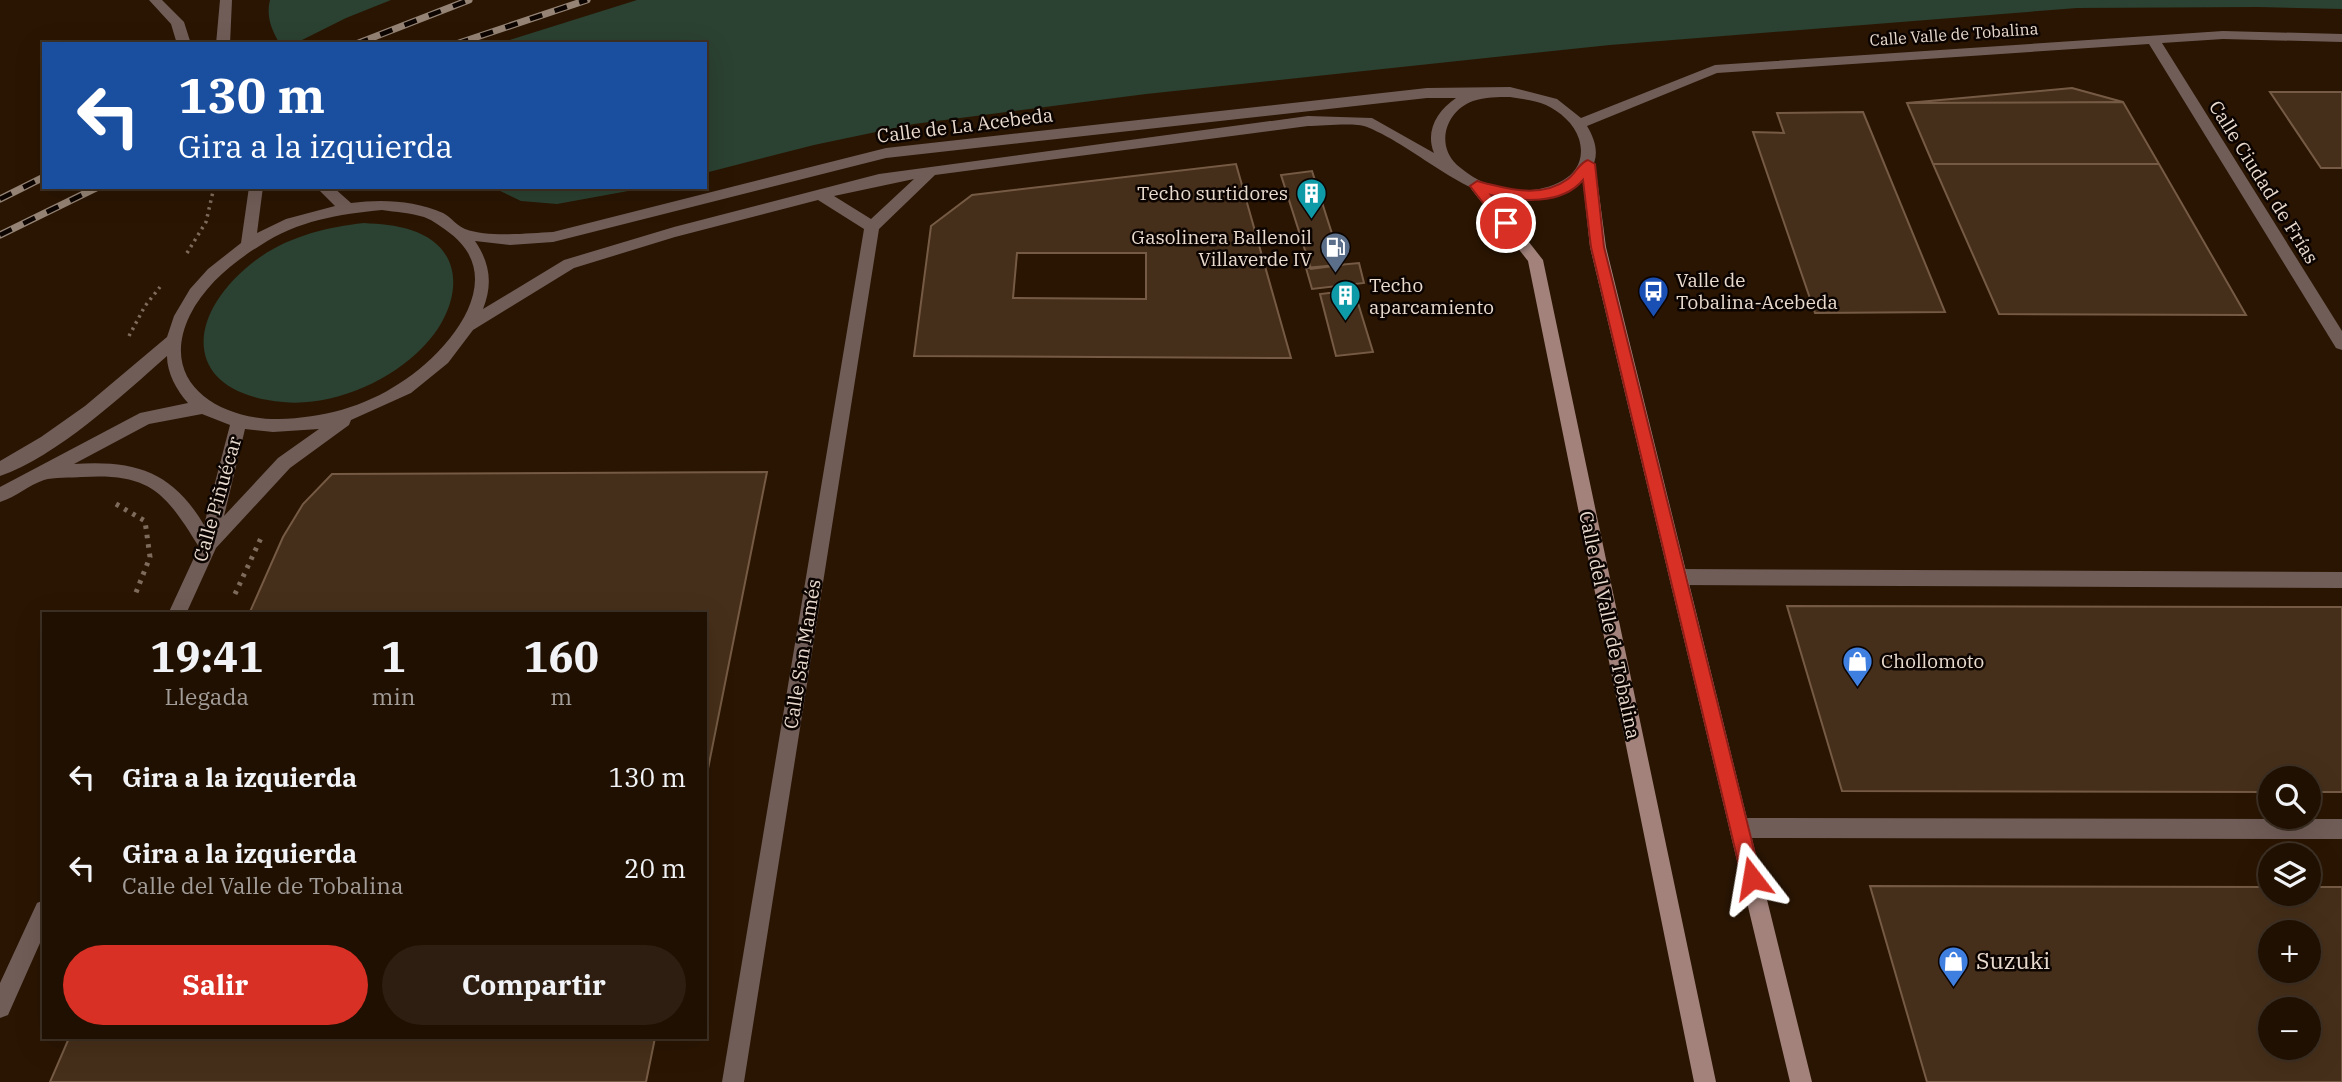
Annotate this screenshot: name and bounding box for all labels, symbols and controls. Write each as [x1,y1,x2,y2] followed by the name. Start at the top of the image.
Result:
[1869,18,2039,50] street label: Calle Valle de Tobalina
[178,63,325,126] text: 130 m
[63,70,154,161] icon: left
[2204,96,2324,268] street label: Calle Ciudad de Frías
[876,102,1054,148] street label: Calle de La Acebeda
[178,125,453,167] text: Gira a la izquierda
[1294,176,1328,220] building icon: Techo surtidores
[1137,181,1288,205] place label: Techo surtidores
[1476,193,1536,253] pin
[1487,204,1525,242] icon: arrive
[1131,225,1312,271] place label: Gasolinera Ballenoil Villaverde IV
[1318,231,1352,275] fuel station icon: Gasolinera Ballenoil Villaverde IV
[1676,268,1838,314] place label: Valle de Tobalina-Acebeda
[1369,273,1494,319] place label: Techo aparcamiento
[1636,274,1670,318] bus stop icon: Valle de Tobalina-Acebeda
[1329,279,1363,323] building icon: Techo aparcamiento
[188,433,246,564] street label: Calle Piñuécar
[1574,509,1646,741] street label: Calle del Valle de Tobalina
[778,577,826,731] street label: Calle San Mamés
[150,629,264,684] text: 19:41
[381,629,406,684] text: 1
[523,629,599,684] text: 160
[1841,644,1875,688] shop icon: Chollomoto
[1881,649,1984,673] place label: Chollomoto
[165,681,249,711] text: Llegada
[372,681,415,711] text: min
[550,681,572,711] text: m
[63,758,101,796] icon: left
[122,760,357,794] text: Gira a la izquierda
[608,760,686,794] text: 130 m
[2258,766,2321,1060] map controls
[2258,766,2321,829] button: search
[122,836,357,870] text: Gira a la izquierda
[1715,841,1789,915] position arrow
[2258,843,2321,906] button: layers
[63,849,101,887] icon: left
[624,851,686,885] text: 20 m
[122,870,404,900] text: Calle del Valle de Tobalina
[2258,920,2321,983] button: +
[1936,944,1970,988] shop icon: Suzuki
[63,945,368,1025] button: Salir
[382,945,686,1025] button: Compartir
[1976,945,2050,975] place label: Suzuki
[2258,997,2321,1060] button: −

